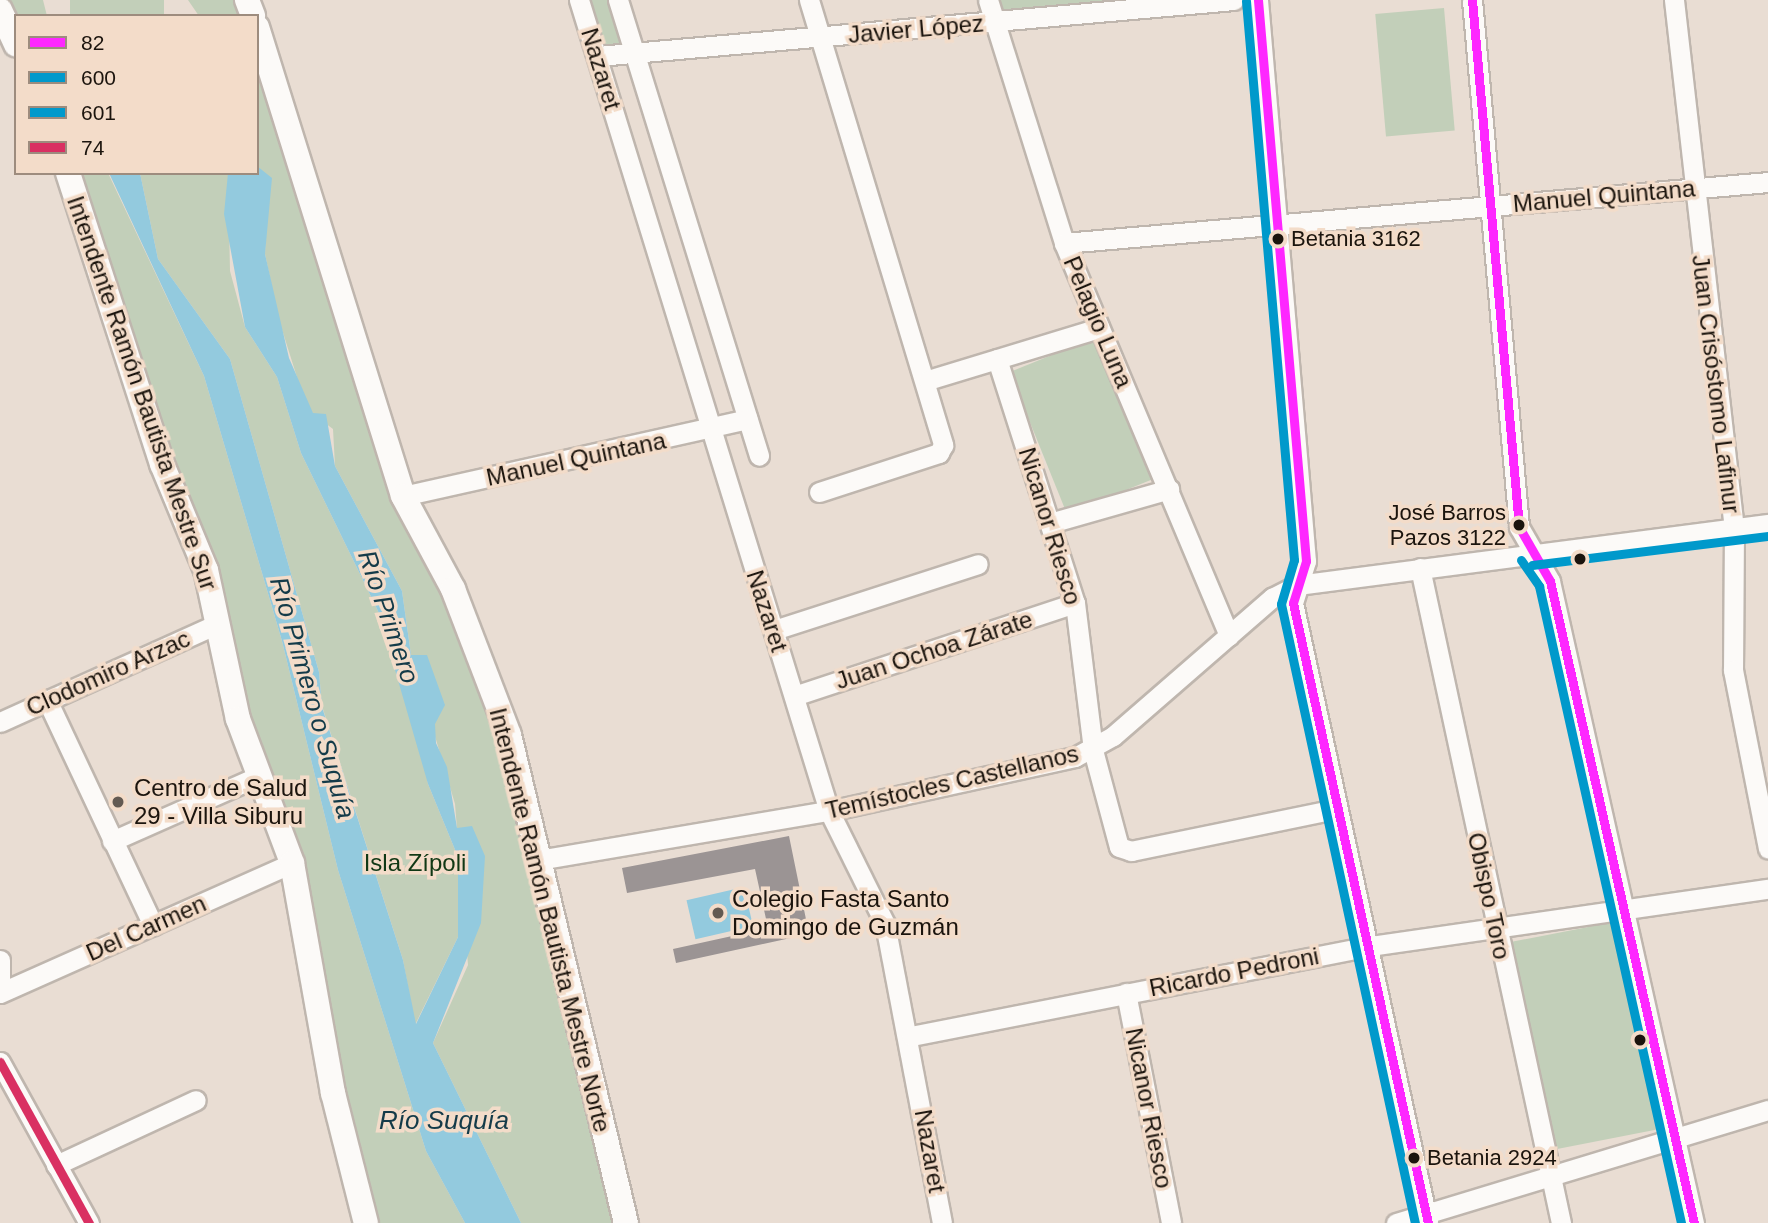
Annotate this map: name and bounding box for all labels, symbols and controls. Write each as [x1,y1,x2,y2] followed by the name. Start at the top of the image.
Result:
[847,9,985,49] street label: Javier López
[14,14,259,175] legend
[575,25,627,113] street label: Nazaret
[81,31,104,54] text: 82
[81,66,116,89] text: 600
[81,101,116,124] text: 601
[81,136,104,159] text: 74
[1512,174,1696,218] street label: Manuel Quintana
[61,192,223,594] street label: Intendente Ramón Bautista Mestre Sur
[1291,226,1421,252] place label: Betania 3162
[1271,232,1285,246] marker: Betania 3162
[1057,252,1139,392] street label: Pelagio Luna
[1686,253,1746,515] street label: Juan Crisóstomo Lafinur
[484,426,668,492] street label: Manuel Quintana
[1012,444,1088,608] street label: Nicanor Riesco
[1389,499,1506,550] place label: José Barros Pazos 3122
[1512,518,1526,532] marker: José Barros Pazos 3122
[351,546,425,688] water label: Río Primero
[1573,552,1587,566] unlabelled marker
[740,567,794,655] street label: Nazaret
[263,574,361,822] water label: Río Primero o Suquía
[832,605,1036,695] street label: Juan Ochoa Zárate
[21,624,195,722] street label: Clodomiro Arzac
[483,705,617,1135] street label: Intendente Ramón Bautista Mestre Norte
[823,739,1081,825] street label: Temístocles Castellanos
[134,774,307,830] place label: Centro de Salud 29 - Villa Siburu
[108,792,128,812] marker: Centro de Salud 29 - Villa Siburu
[1461,830,1517,962] street label: Obispo Toro
[364,849,466,877] park label: Isla Zípoli
[732,885,959,941] place label: Colegio Fasta Santo Domingo de Guzmán
[82,889,210,967] street label: Del Carmen
[710,905,726,921] marker: Colegio Fasta Santo Domingo de Guzmán
[1147,941,1321,1003] street label: Ricardo Pedroni
[1119,1025,1179,1191] street label: Nicanor Riesco
[1633,1033,1647,1047] unlabelled marker
[379,1105,509,1137] water label: Río Suquía
[909,1107,951,1195] street label: Nazaret
[1427,1145,1557,1171] place label: Betania 2924
[1407,1151,1421,1165] marker: Betania 2924

